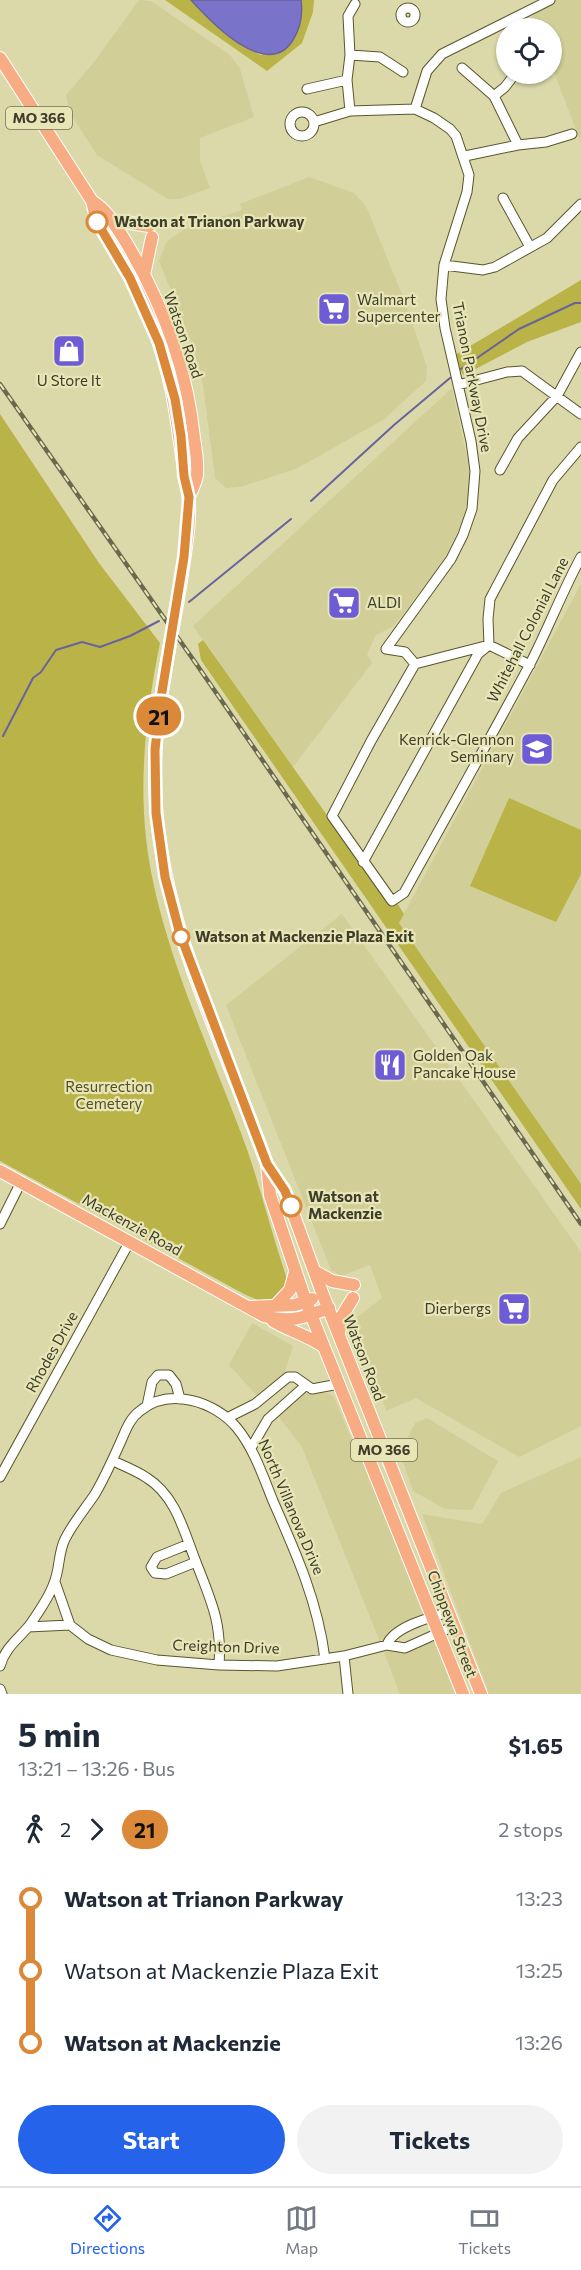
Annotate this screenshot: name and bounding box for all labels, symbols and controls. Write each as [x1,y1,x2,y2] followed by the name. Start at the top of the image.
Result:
[496,18,562,84] map controls
[496,18,562,84] button: locate
[6,107,72,129] road number: MO 366
[86,211,108,233] marker: Watson at Trianon Parkway
[114,212,305,230] place label: Watson at Trianon Parkway
[161,289,207,381] street label: Watson Road
[357,290,441,325] place label: Walmart Supercenter
[316,291,352,327] supermarket icon: Walmart Supercenter
[450,300,496,454] street label: Trianon Parkway Drive
[51,333,87,369] shop icon: U Store It
[37,371,101,389] place label: U Store It
[483,554,572,705] street label: Whitehall Colonial Lane
[326,585,362,621] supermarket icon: ALDI
[367,593,401,611] place label: ALDI
[132,696,186,736] line badge: 21
[148,704,170,729] text: 21
[399,730,514,765] place label: Kenrick-Glennon Seminary
[519,731,555,767] school or university icon: Kenrick-Glennon Seminary
[195,927,414,945] place label: Watson at Mackenzie Plaza Exit
[172,928,190,946] marker: Watson at Mackenzie Plaza Exit
[413,1046,516,1081] place label: Golden Oak Pancake House
[372,1047,408,1083] restaurant icon: Golden Oak Pancake House
[65,1077,153,1112] park label: Resurrection Cemetery
[308,1187,382,1222] place label: Watson at Mackenzie
[80,1189,185,1259] street label: Mackenzie Road
[280,1195,302,1217] marker: Watson at Mackenzie
[496,1291,532,1327] supermarket icon: Dierbergs
[424,1299,491,1317] place label: Dierbergs
[21,1308,81,1395] street label: Rhodes Drive
[340,1312,390,1403] street label: Watson Road
[255,1436,329,1577] street label: North Villanova Drive
[351,1439,417,1461] road number: MO 366
[424,1568,482,1680] street label: Chippewa Street
[172,1635,280,1657] street label: Creighton Drive
[18,1713,101,1754] text: 5 min
[508,1732,563,1759] text: $1.65
[18,1756,175,1780] text: 13:21 – 13:26 · Bus
[18,1813,51,1846] icon: walk
[80,1813,113,1846] icon: forward
[60,1817,71,1841] text: 2
[134,1817,156,1842] text: 21
[498,1817,563,1841] text: 2 stops
[64,1885,344,1912] text: Watson at Trianon Parkway
[516,1886,563,1910] text: 13:23
[64,1957,379,1984] text: Watson at Mackenzie Plaza Exit
[516,1958,563,1982] text: 13:25
[64,2029,281,2056] text: Watson at Mackenzie
[515,2030,563,2054] text: 13:26
[18,2105,285,2174] button: Start
[297,2105,563,2174] button: Tickets
[70,2202,145,2257] tab: Directions
[285,2202,318,2257] tab: Map
[458,2202,511,2257] tab: Tickets

